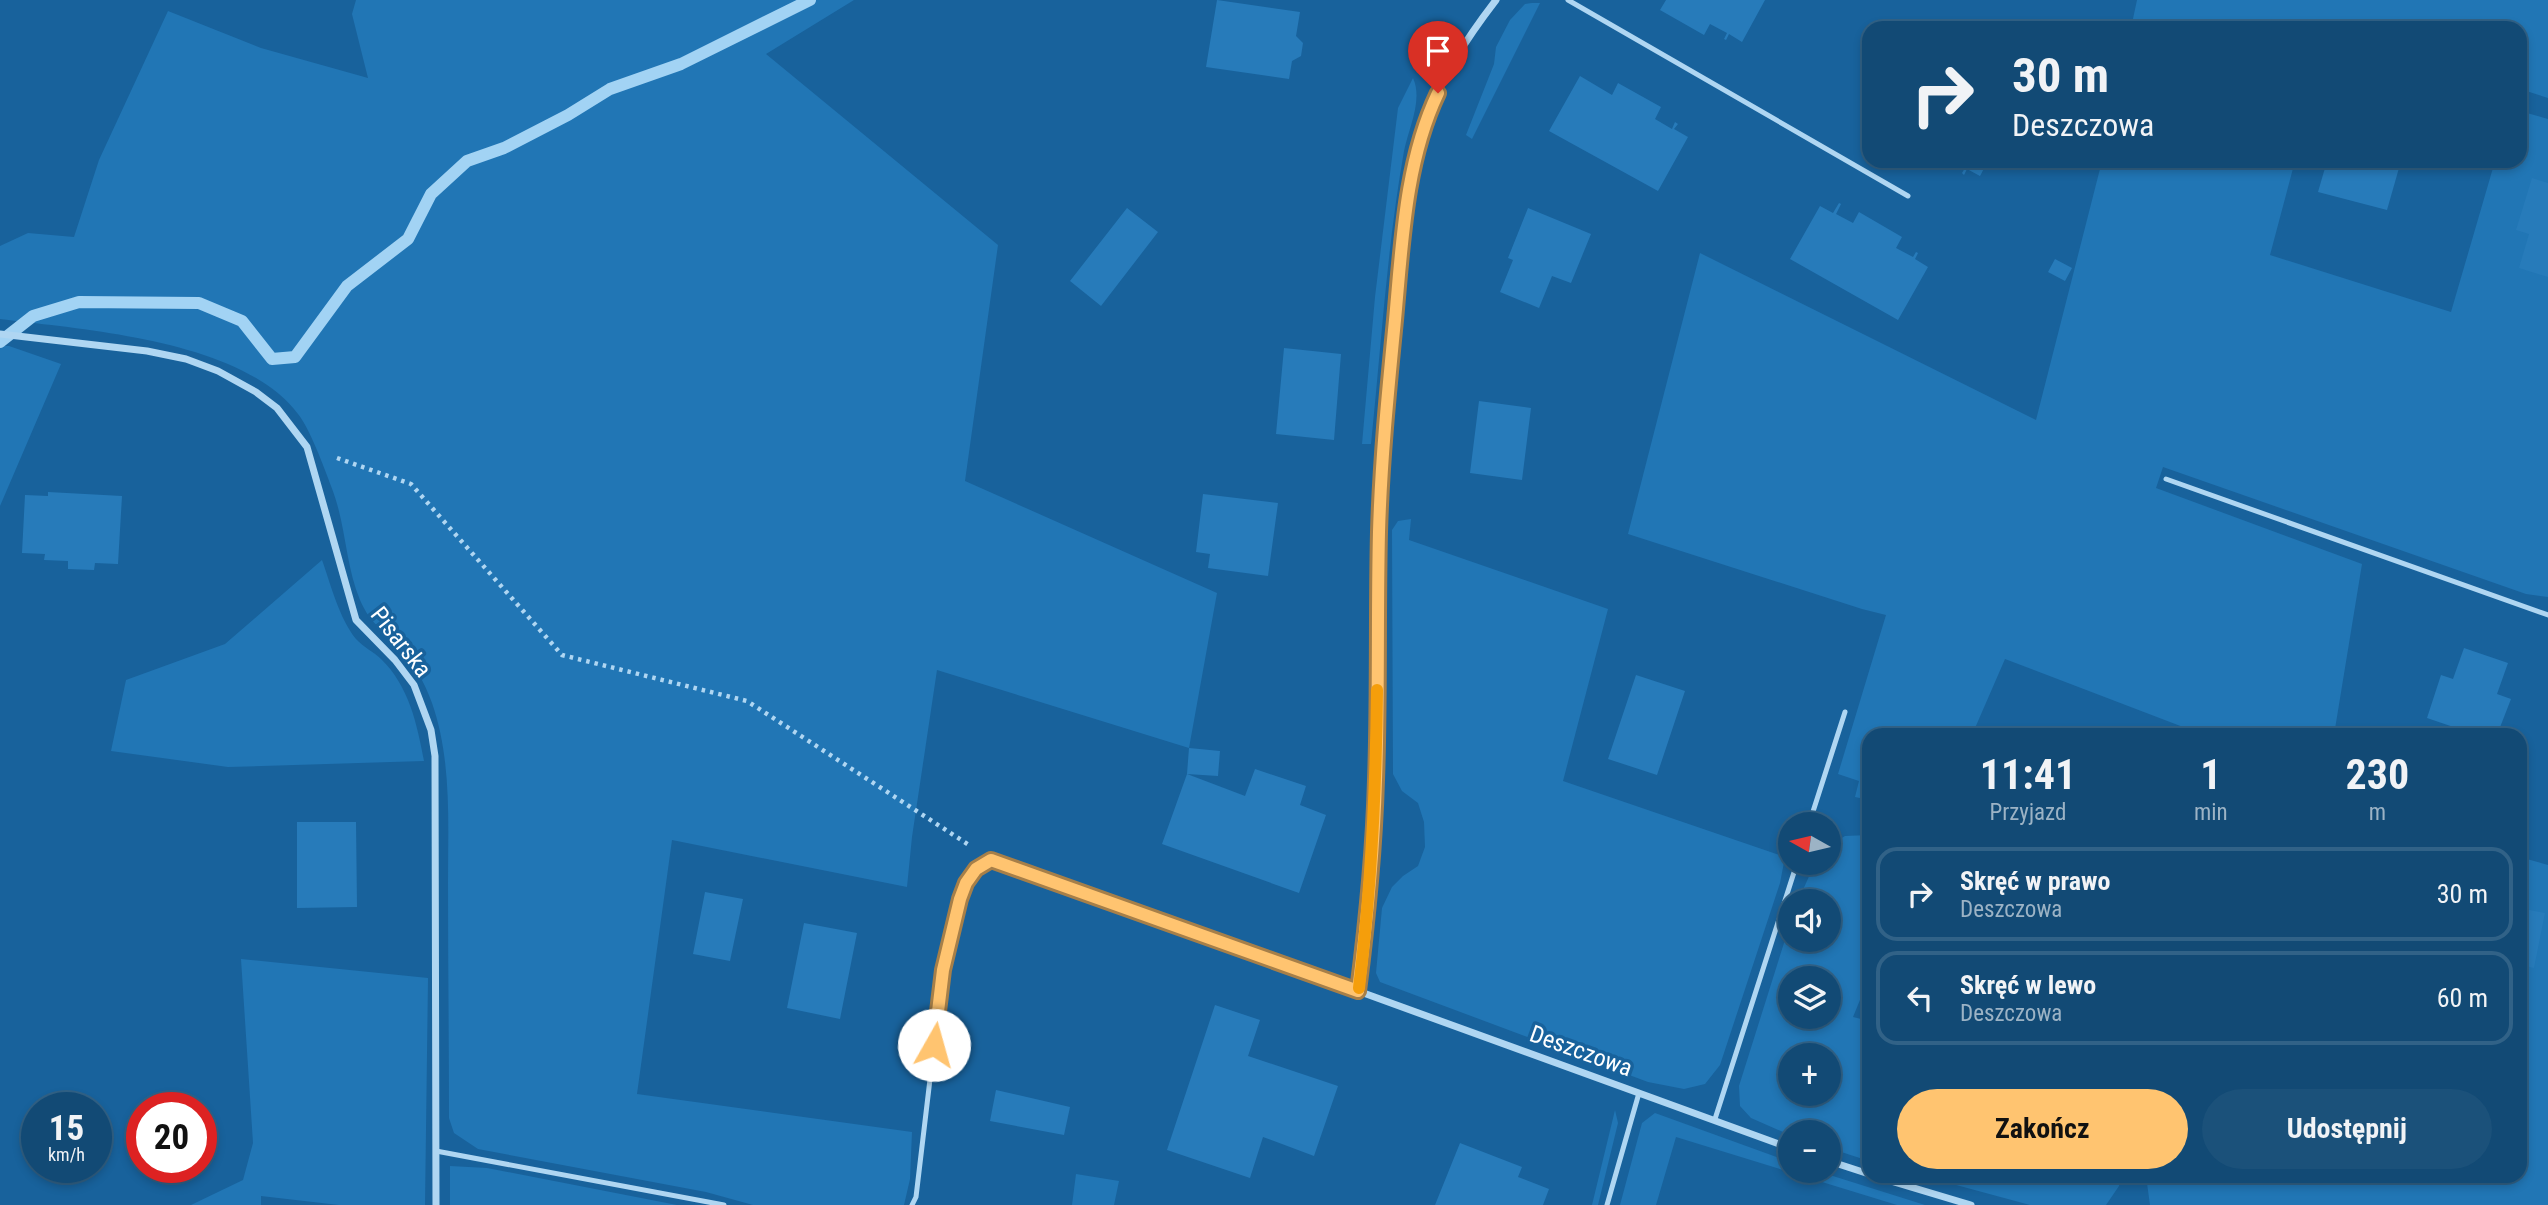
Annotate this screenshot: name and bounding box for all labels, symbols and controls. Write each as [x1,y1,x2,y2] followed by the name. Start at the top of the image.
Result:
[1408,21,1468,93] pin
[1419,32,1457,70] icon: arrive
[2012,47,2109,104] text: 30 m
[1897,49,1988,140] icon: right
[2012,106,2154,144] text: Deszczowa
[365,601,437,683] street label: Pisarska
[1980,750,2076,799] text: 11:41
[2200,750,2221,799] text: 1
[2345,750,2409,799] text: 230
[1990,799,2066,826] text: Przyjazd
[2194,799,2228,826] text: min
[2369,799,2386,826] text: m
[1778,812,1841,875] north arrow
[1778,812,1841,1183] map controls
[1960,866,2110,896] text: Skręć w prawo
[1901,875,1939,913] icon: right
[2437,879,2488,909] text: 30 m
[1778,889,1841,952] button: sound
[1960,896,2062,923] text: Deszczowa
[1778,966,1841,1029] button: layers
[1960,970,2096,1000] text: Skręć w lewo
[1901,979,1939,1017] icon: left
[2437,983,2488,1013] text: 60 m
[1960,1000,2062,1027] text: Deszczowa
[897,1008,971,1082] position arrow
[1526,1020,1636,1082] street label: Deszczowa
[1778,1043,1841,1106] button: +
[1897,1089,2188,1169] button: Zakończ
[2202,1089,2492,1169] button: Udostępnij
[126,1092,217,1183] speed limit sign: 20
[49,1108,84,1149] text: 15
[1778,1120,1841,1183] button: −
[48,1144,85,1165] text: km/h

